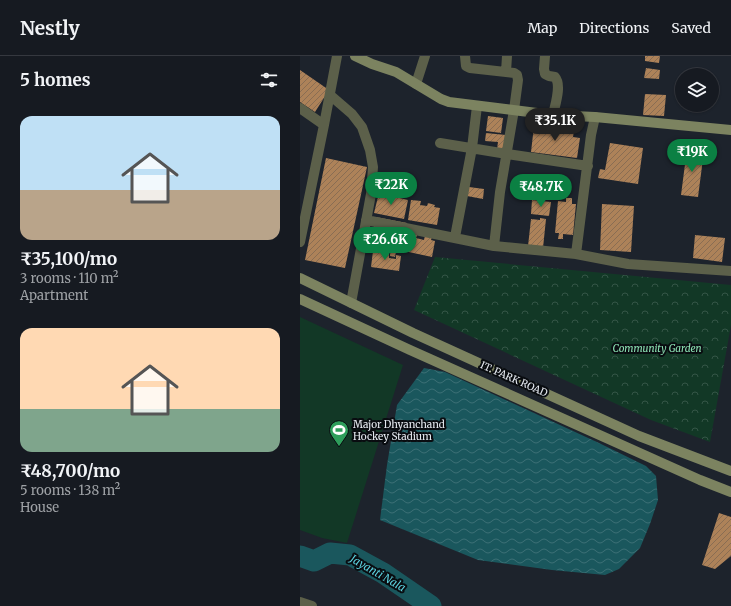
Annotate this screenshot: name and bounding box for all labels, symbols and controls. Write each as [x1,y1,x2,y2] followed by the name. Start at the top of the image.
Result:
[20,16,80,40] text: Nestly
[527,19,557,37] text: Map
[579,19,649,37] text: Directions
[671,19,711,37] text: Saved
[675,68,719,112] map controls
[675,68,719,112] button: layers
[20,69,91,91] text: 5 homes
[258,69,280,91] icon: filters
[522,108,588,142] pin: ₹35.1K
[534,112,576,129] text: ₹35.1K
[668,139,716,173] pin: ₹19K
[114,142,186,214] icon: home
[676,143,708,160] text: ₹19K
[367,172,415,206] pin: ₹22K
[508,174,574,208] pin: ₹48.7K
[374,176,408,193] text: ₹22K
[519,178,563,195] text: ₹48.7K
[352,227,418,261] pin: ₹26.6K
[362,231,408,248] text: ₹26.6K
[20,248,117,270] text: ₹35,100/mo
[20,270,119,287] text: 3 rooms · 110 m²
[20,287,88,304] text: Apartment
[612,342,702,355] park label: Community Garden
[114,354,186,426] icon: home
[478,358,550,400] street label: IT. PARK ROAD
[353,418,445,443] place label: Major Dhyanchand Hockey Stadium
[328,419,350,447] sports icon: Major Dhyanchand Hockey Stadium
[20,460,120,482] text: ₹48,700/mo
[20,482,120,499] text: 5 rooms · 138 m²
[20,499,59,516] text: House
[347,551,408,594] water label: Jayanti Nala

